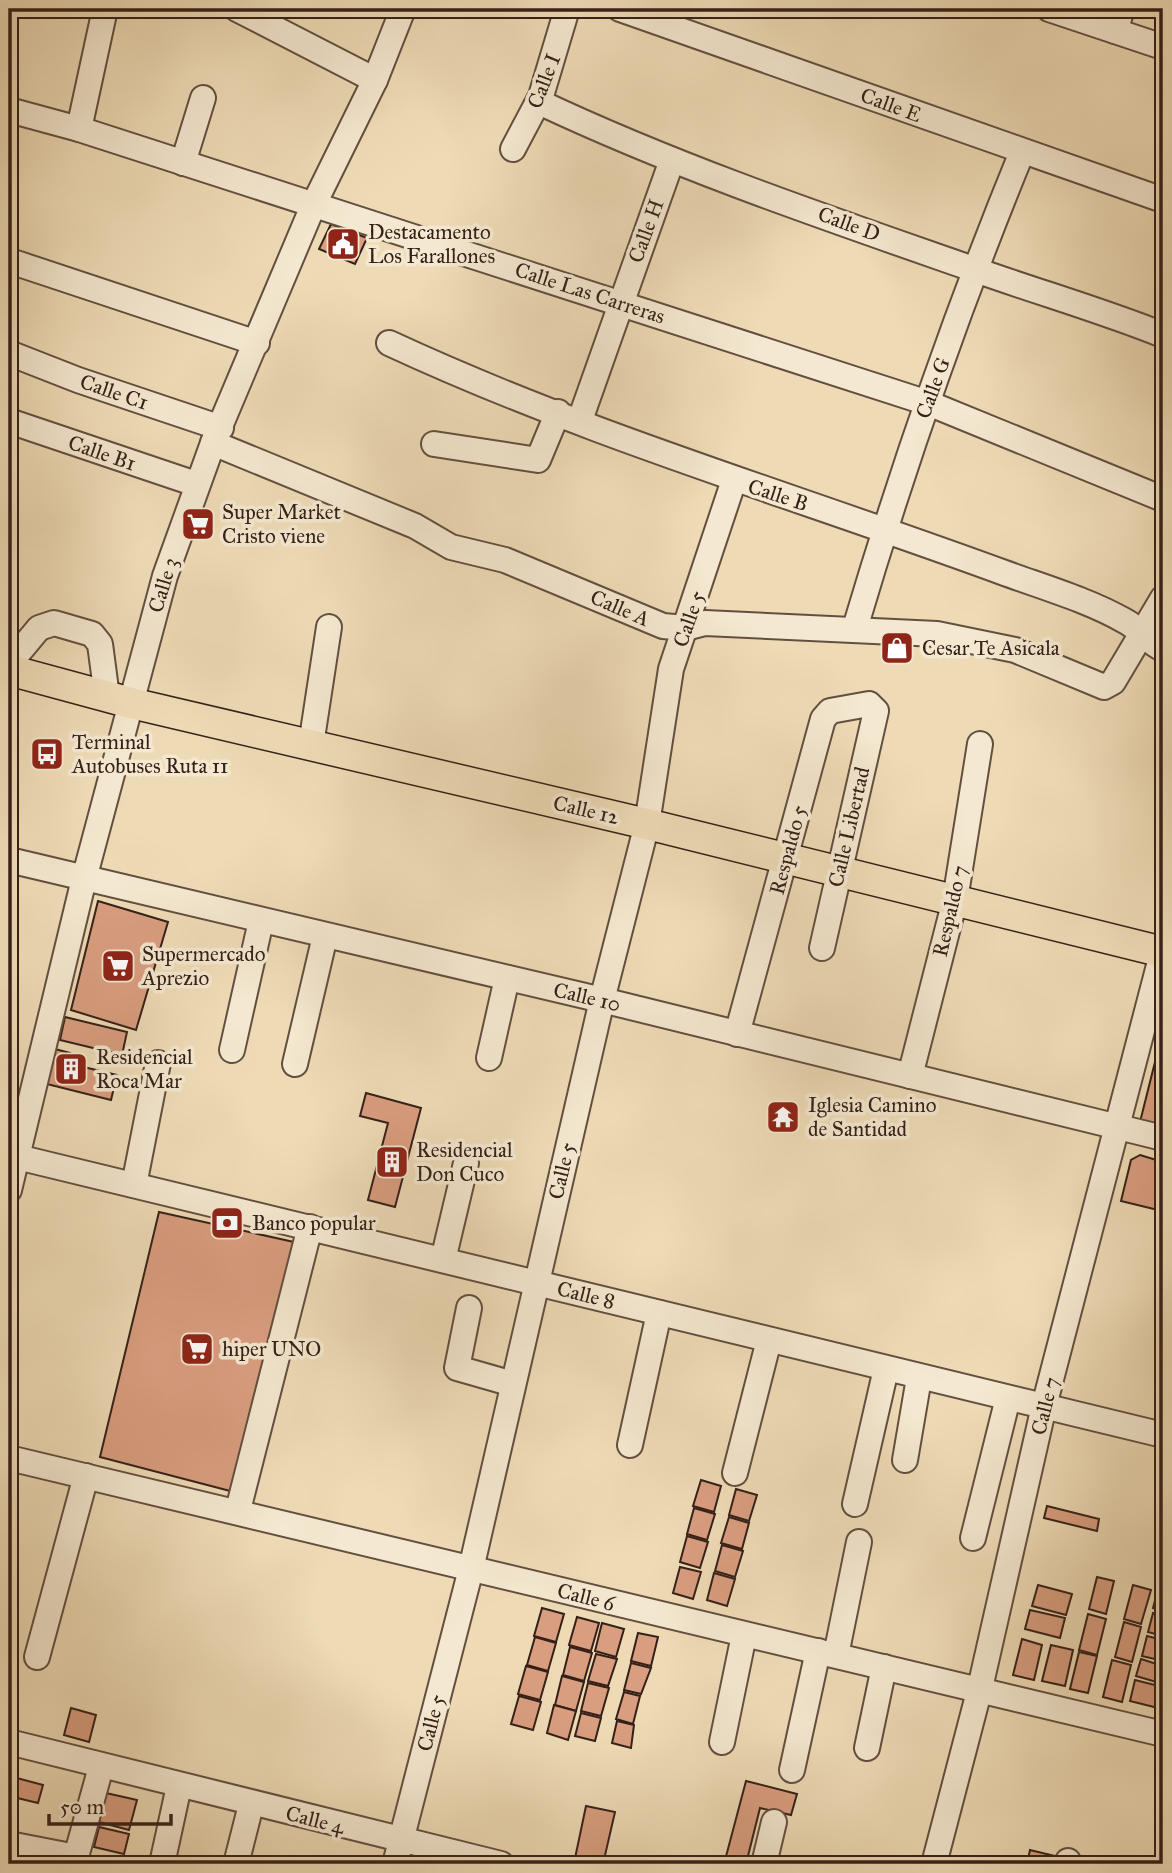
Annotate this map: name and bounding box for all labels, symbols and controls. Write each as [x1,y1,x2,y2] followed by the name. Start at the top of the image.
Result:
[522,50,566,112] street label: Calle I
[857,82,925,128] street label: Calle E
[623,196,669,266] street label: Calle H
[814,201,884,247] street label: Calle D
[368,219,495,269] place label: Destacamento Los Farallones
[324,225,362,263] public building icon: Destacamento Los Farallones
[512,256,668,330] street label: Calle Las Carreras
[910,354,956,422] street label: Calle G
[77,368,151,416] street label: Calle C1
[65,429,139,477] street label: Calle B1
[745,473,811,517] street label: Calle B
[222,499,341,549] place label: Super Market Cristo viene
[179,505,217,543] supermarket icon: Super Market Cristo viene
[142,554,184,616] street label: Calle 3
[586,584,654,632] street label: Calle A
[667,587,711,650] street label: Calle 5
[878,629,916,667] shop icon: Cesar Te Asicala
[922,635,1060,661] place label: Cesar Te Asicala
[71,729,228,779] place label: Terminal Autobuses Ruta 11
[28,735,66,773] bus stop icon: Terminal Autobuses Ruta 11
[823,764,876,890] street label: Calle Libertad
[551,790,622,830] street label: Calle 12
[764,802,812,898] street label: Respaldo 5
[927,863,973,959] street label: Respaldo 7
[141,941,266,991] place label: Supermercado Aprezio
[99,947,137,985] supermarket icon: Supermercado Aprezio
[551,977,623,1017] street label: Calle 10
[96,1044,193,1094] place label: Residencial Roca Mar
[52,1050,90,1088] building icon: Residencial Roca Mar
[808,1092,937,1142] place label: Iglesia Camino de Santidad
[764,1098,802,1136] temple icon: Iglesia Camino de Santidad
[416,1137,513,1187] place label: Residencial Don Cuco
[543,1140,581,1202] street label: Calle 5
[373,1143,411,1181] building icon: Residencial Don Cuco
[208,1204,246,1242] bank icon: Banco popular
[252,1210,376,1236] place label: Banco popular
[554,1275,618,1315] street label: Calle 8
[178,1330,216,1368] supermarket icon: hiper UNO
[222,1336,321,1362] place label: hiper UNO
[1025,1374,1065,1438] street label: Calle 7
[554,1577,619,1617] street label: Calle 6
[411,1692,451,1754] street label: Calle 5
[49,1782,172,1826] scale bar
[60,1794,105,1820] text: 50 m
[283,1800,348,1840] street label: Calle 4

